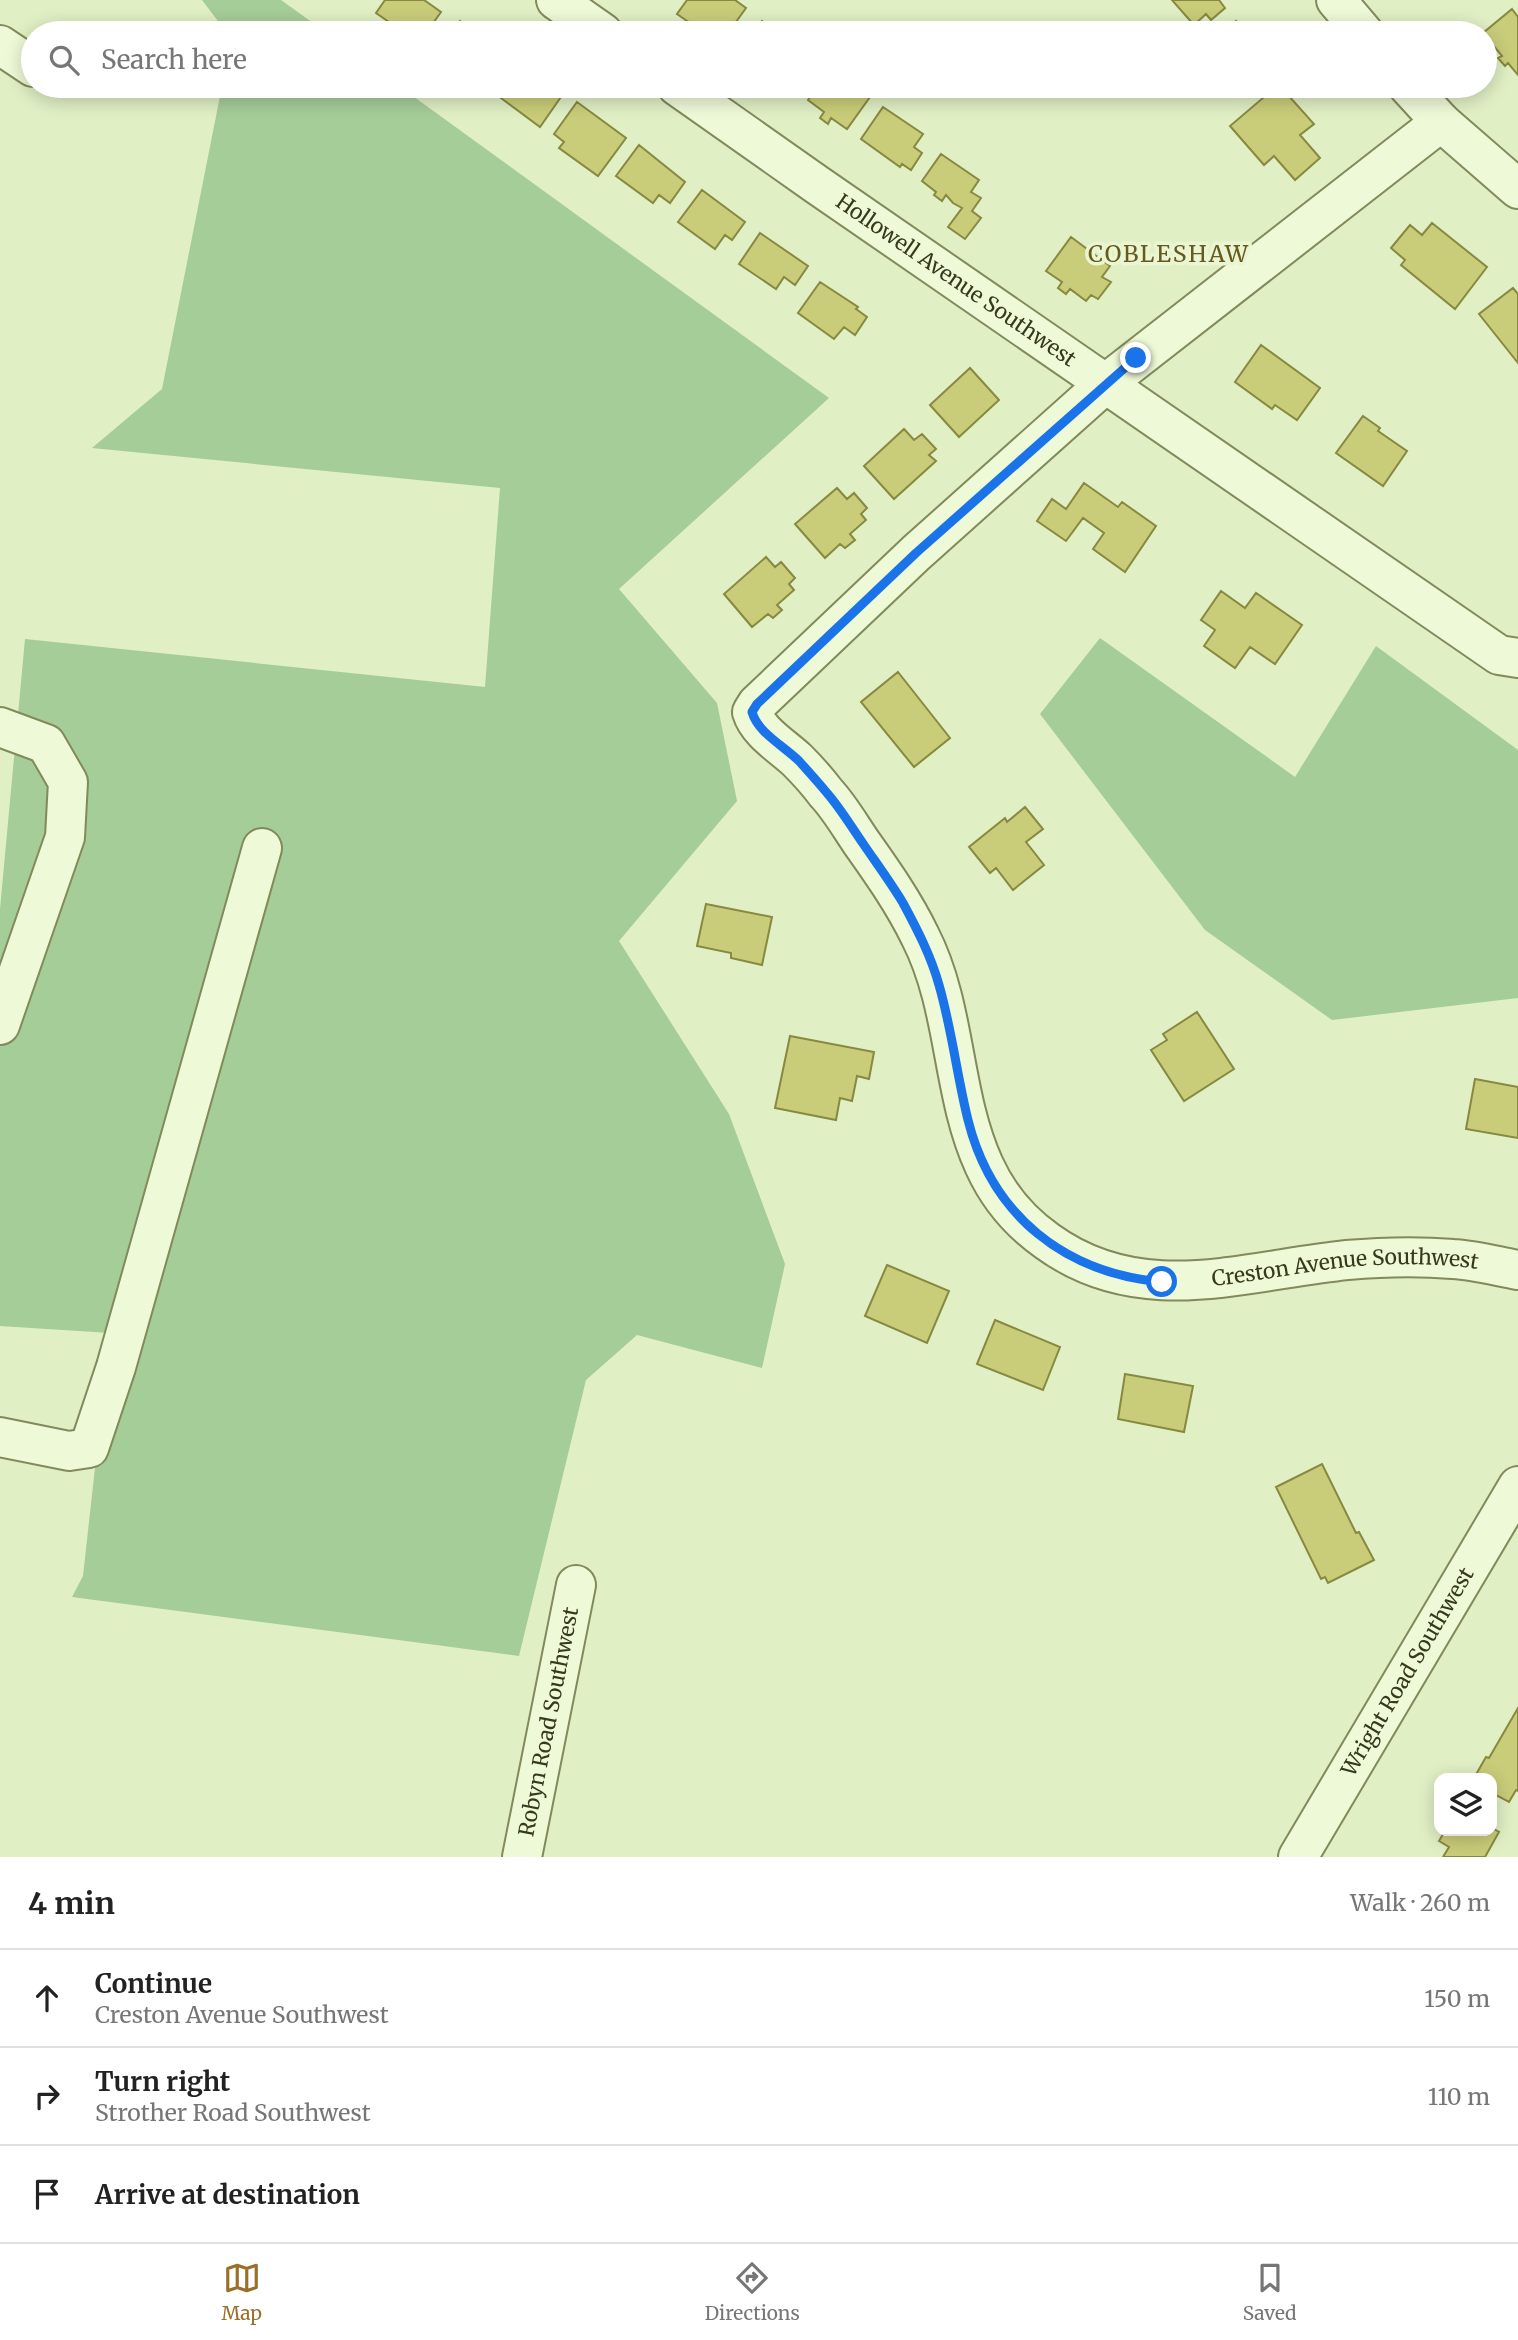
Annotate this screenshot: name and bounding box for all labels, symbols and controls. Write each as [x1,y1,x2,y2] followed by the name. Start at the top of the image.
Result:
[21,21,1497,98] search box
[45,41,83,79] icon: search
[101,43,247,76] text: Search here
[831,188,1082,372] street label: Hollowell Avenue Southwest
[1088,239,1250,268] district label: COBLESHAW
[1120,342,1151,373] route end
[1210,1243,1481,1292] street label: Creston Avenue Southwest
[1146,1266,1177,1297] route start
[1334,1562,1480,1782] street label: Wright Road Southwest
[512,1605,584,1839] street label: Robyn Road Southwest
[1434,1773,1497,1836] map controls
[1434,1773,1497,1836] button: layers
[28,1884,115,1922] text: 4 min
[1350,1888,1490,1917] text: Walk · 260 m
[95,1967,212,2000] text: Continue
[28,1979,66,2017] icon: ahead
[1424,1984,1490,2013] text: 150 m
[95,2000,389,2029] text: Creston Avenue Southwest
[95,2065,230,2098] text: Turn right
[28,2077,66,2115] icon: right
[1428,2082,1490,2111] text: 110 m
[95,2098,371,2127] text: Strother Road Southwest
[28,2175,66,2213] icon: arrive
[95,2178,360,2211] text: Arrive at destination
[221,2259,262,2325] tab: Map
[705,2259,800,2325] tab: Directions
[1243,2259,1297,2325] tab: Saved

